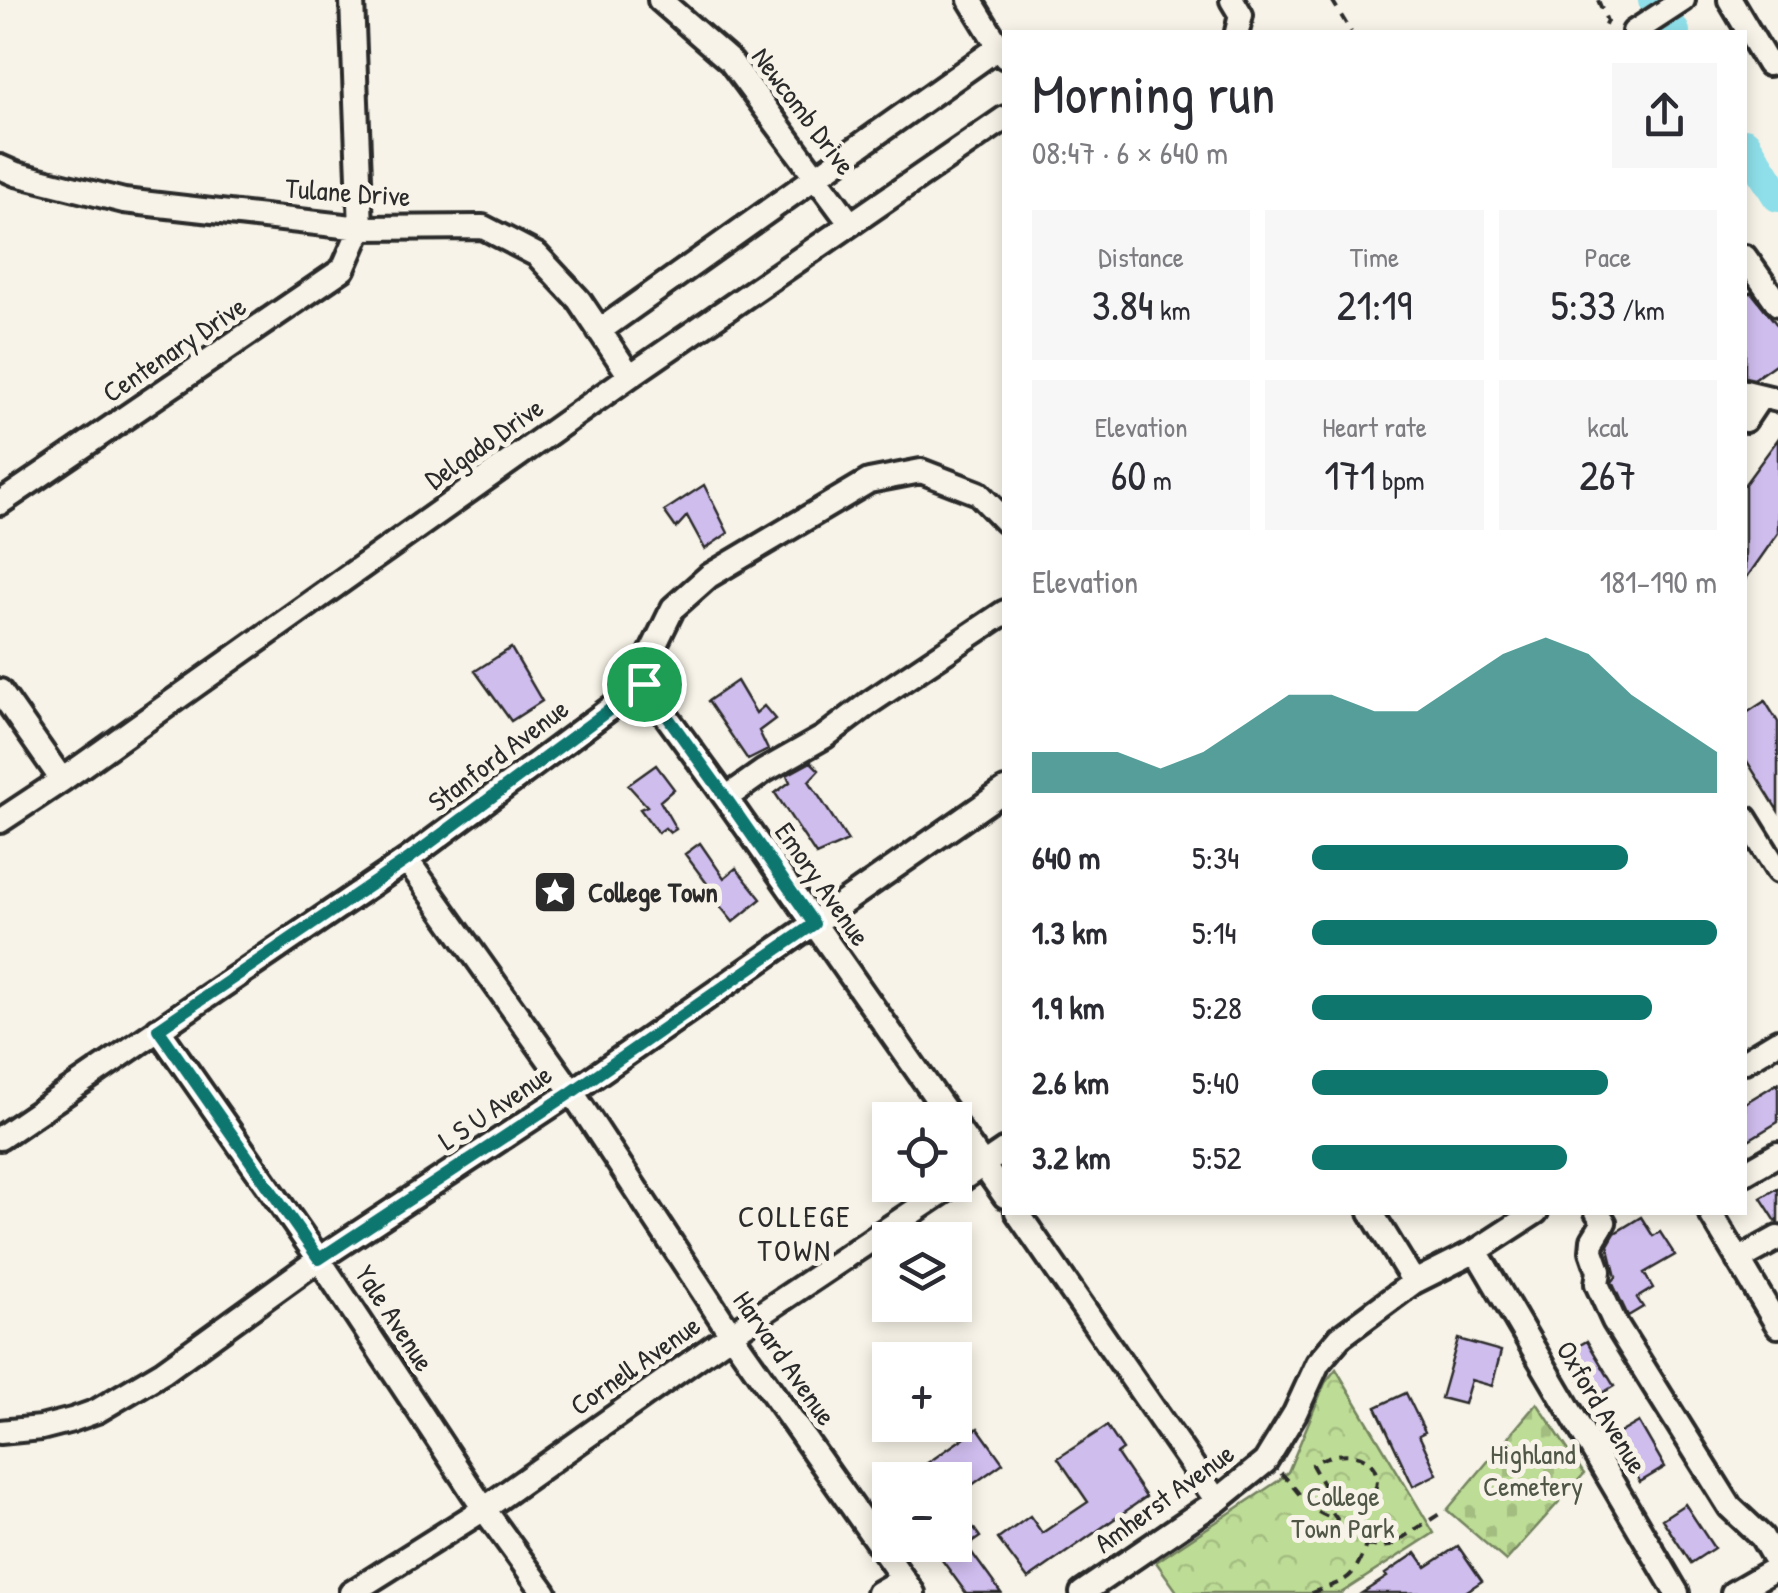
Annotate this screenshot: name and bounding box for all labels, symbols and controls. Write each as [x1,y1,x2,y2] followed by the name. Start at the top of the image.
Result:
[743,39,865,183] street label: Newcomb Drive
[1032,56,1275,130] text: Morning run
[1612,63,1717,168] button: share
[1032,131,1228,174] text: 08:47 · 6 × 640 m
[284,169,412,215] street label: Tulane Drive
[1098,238,1184,276] text: Distance
[1350,238,1399,276] text: Time
[1585,238,1631,276] text: Pace
[1092,276,1153,333] text: 3.84
[1337,276,1412,333] text: 21:19
[1551,276,1616,333] text: 5:33
[95,287,253,411] street label: Centenary Drive
[1153,291,1191,329] text: km
[1616,291,1665,329] text: /km
[417,388,551,498] street label: Delgado Drive
[1095,408,1188,446] text: Elevation
[1322,408,1427,446] text: Heart rate
[1587,408,1628,446] text: kcal
[1111,446,1146,503] text: 60
[1324,446,1376,503] text: 171
[1579,446,1636,503] text: 267
[1146,461,1172,499] text: m
[1376,461,1425,499] text: bpm
[1032,560,1138,603] text: Elevation
[1600,560,1717,603] text: 181–190 m
[602,642,687,727] pin
[617,657,672,712] icon: arrive
[420,690,576,820] street label: Stanford Avenue
[766,815,880,953] street label: Emory Avenue
[1032,836,1100,879] text: 640 m
[1192,836,1239,879] text: 5:34
[532,869,578,915] place icon: College Town
[588,873,718,912] place label: College Town
[1032,911,1107,954] text: 1.3 km
[1192,911,1237,954] text: 5:14
[1032,986,1105,1029] text: 1.9 km
[1192,986,1242,1029] text: 5:28
[431,1055,559,1159] street label: L S U Avenue
[1032,1061,1109,1104] text: 2.6 km
[1192,1061,1239,1104] text: 5:40
[872,1102,972,1562] map controls
[872,1102,972,1202] button: locate
[1032,1136,1111,1179] text: 3.2 km
[1192,1136,1241,1179] text: 5:52
[738,1196,852,1270] district label: COLLEGE TOWN
[872,1222,972,1322] button: layers
[347,1258,443,1378] street label: Yale Avenue
[725,1283,845,1433] street label: Harvard Avenue
[562,1306,708,1424] street label: Cornell Avenue
[1547,1334,1657,1480] street label: Oxford Avenue
[872,1342,972,1442] button: +
[1086,1434,1242,1562] street label: Amherst Avenue
[1483,1435,1583,1505] park label: Highland Cemetery
[872,1462,972,1562] button: −
[1291,1477,1395,1547] park label: College Town Park

